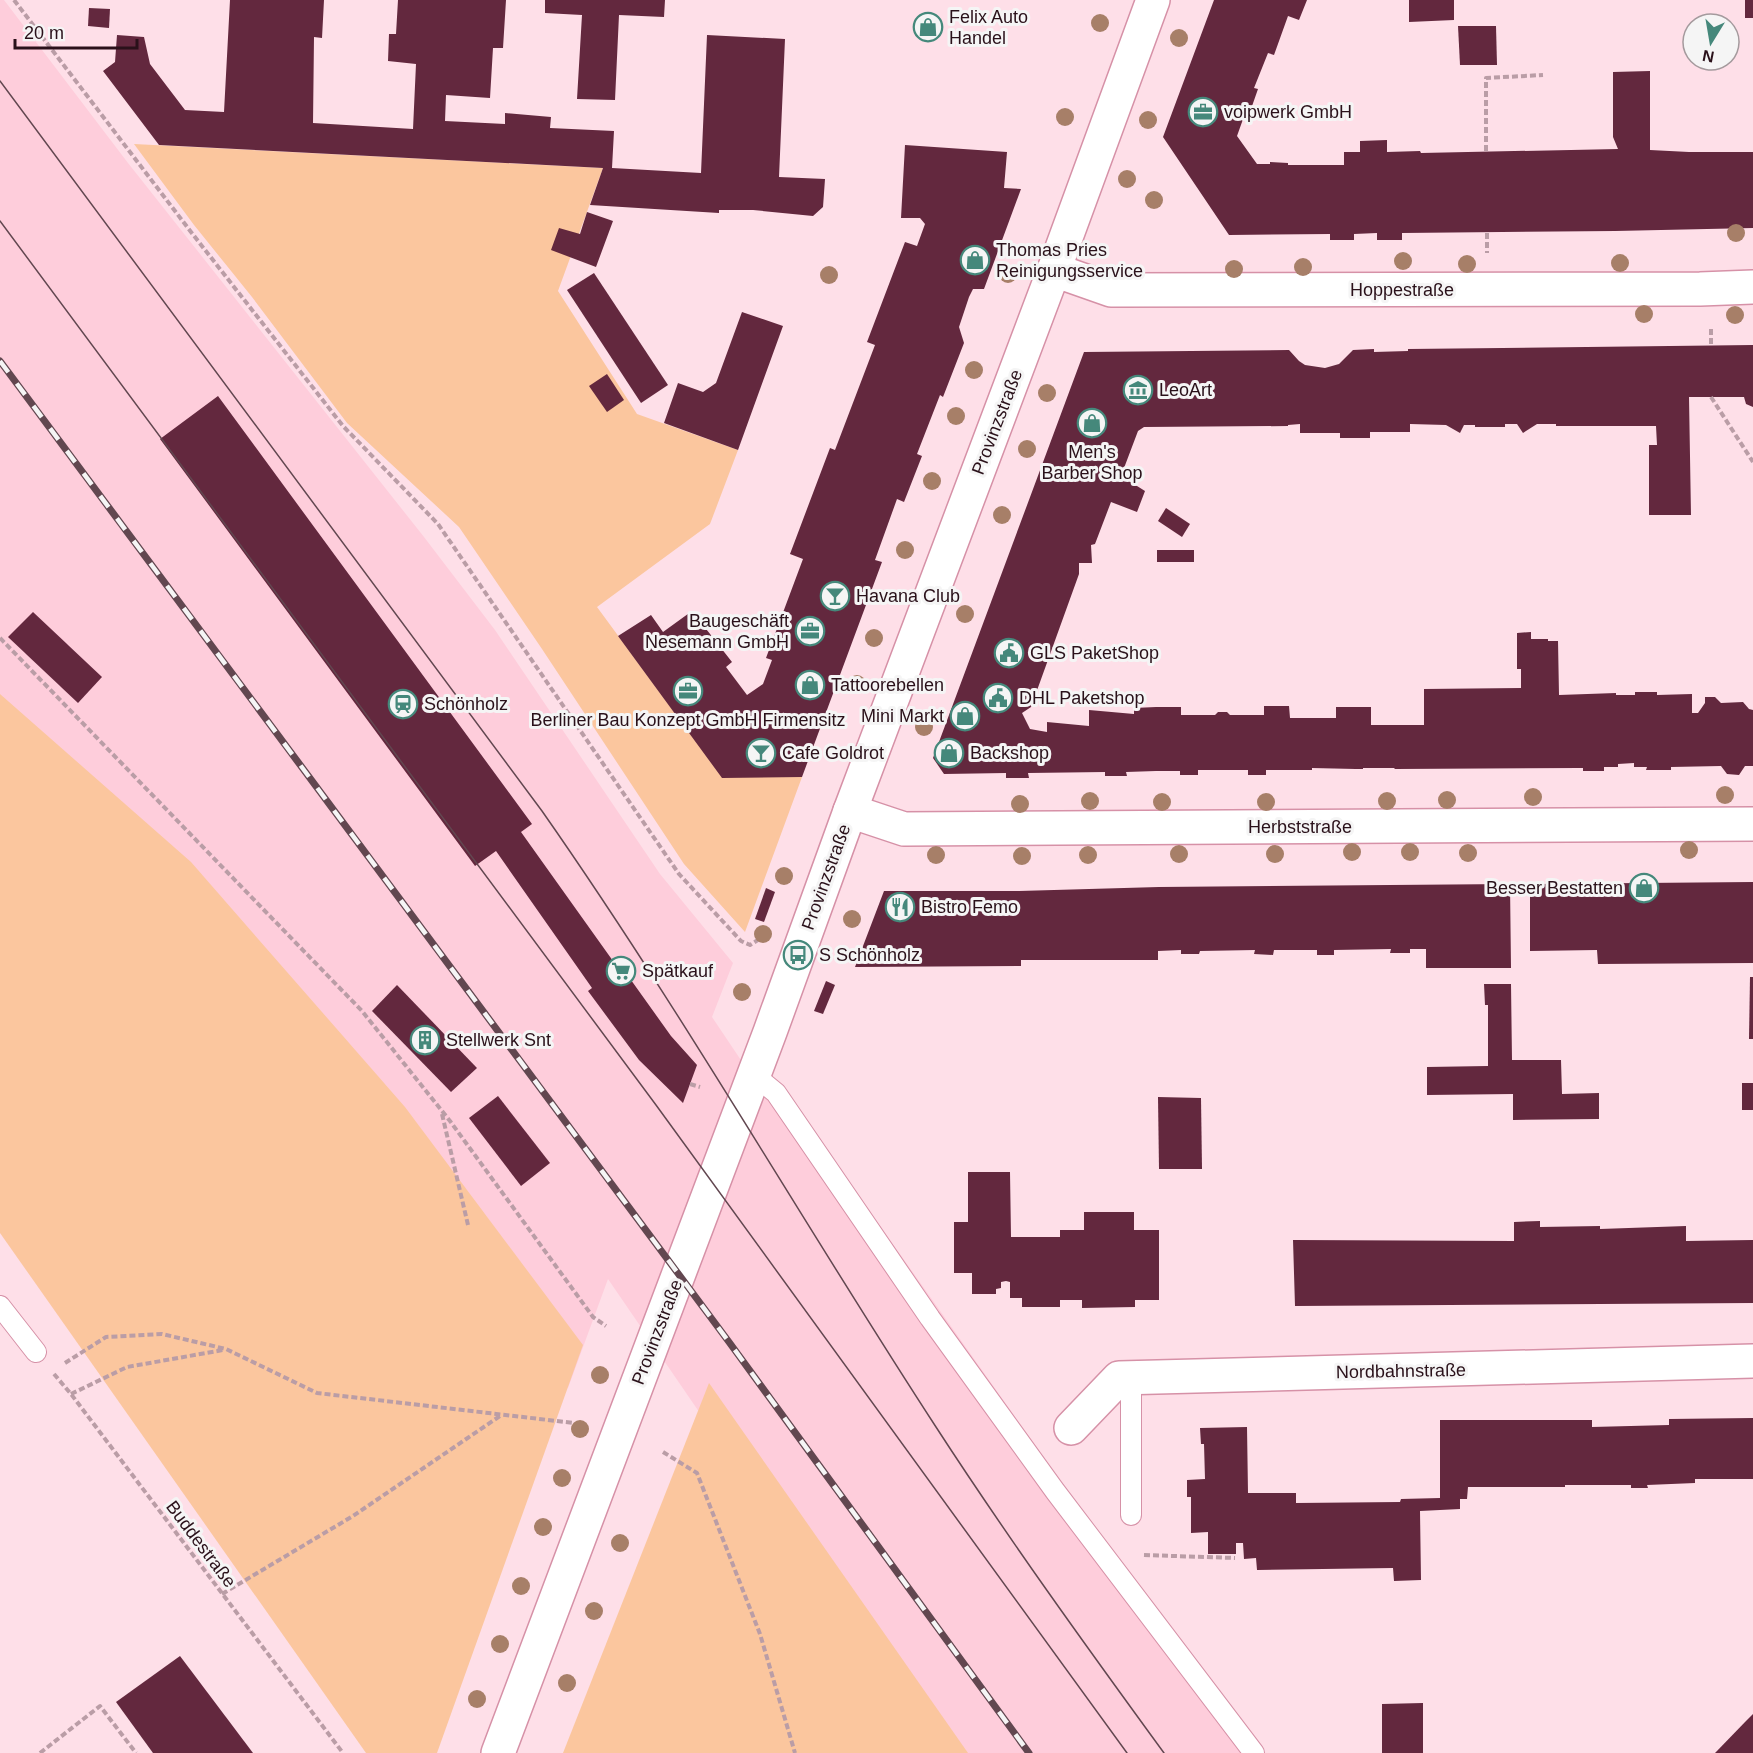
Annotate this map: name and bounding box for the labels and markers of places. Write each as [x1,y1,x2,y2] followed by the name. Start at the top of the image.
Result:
[949,7,1028,48] place label: Felix Auto Handel
[912,11,944,43] shop icon: Felix Auto Handel
[1187,96,1219,128] office icon: voipwerk GmbH
[1224,102,1352,122] place label: voipwerk GmbH
[996,240,1143,281] place label: Thomas Pries Reinigungsservice
[959,244,991,276] shop icon: Thomas Pries Reinigungsservice
[1122,374,1154,406] museum icon: LeoArt
[1159,380,1212,400] place label: LeoArt
[1076,407,1108,439] shop icon: Men's Barber Shop
[1041,442,1143,483] place label: Men's Barber Shop
[819,580,851,612] bar icon: Havana Club
[856,586,960,606] place label: Havana Club
[645,611,789,652] place label: Baugeschäft Nesemann GmbH
[794,615,826,647] office icon: Baugeschäft Nesemann GmbH
[993,637,1025,669] public building icon: GLS PaketShop
[1030,643,1159,663] place label: GLS PaketShop
[794,669,826,701] shop icon: Tattoorebellen
[672,675,704,707] office icon: Berliner Bau Konzept GmbH Firmensitz
[831,675,944,695] place label: Tattoorebellen
[982,682,1014,714] public building icon: DHL Paketshop
[387,688,419,720] station icon: Schönholz
[1019,688,1144,708] place label: DHL Paketshop
[424,694,508,714] place label: Schönholz
[949,700,981,732] shop icon: Mini Markt
[861,706,944,726] place label: Mini Markt
[530,710,846,730] place label: Berliner Bau Konzept GmbH Firmensitz
[745,737,777,769] bar icon: Cafe Goldrot
[933,737,965,769] shop icon: Backshop
[782,743,884,763] place label: Cafe Goldrot
[970,743,1049,763] place label: Backshop
[1628,872,1660,904] shop icon: Besser Bestatten
[1486,878,1623,898] place label: Besser Bestatten
[884,891,916,923] restaurant icon: Bistro Femo
[921,897,1018,917] place label: Bistro Femo
[782,939,814,971] bus stop icon: S Schönholz
[819,945,920,965] place label: S Schönholz
[605,955,637,987] supermarket icon: Spätkauf
[642,961,714,981] place label: Spätkauf
[409,1024,441,1056] building icon: Stellwerk Snt
[446,1030,551,1050] place label: Stellwerk Snt

